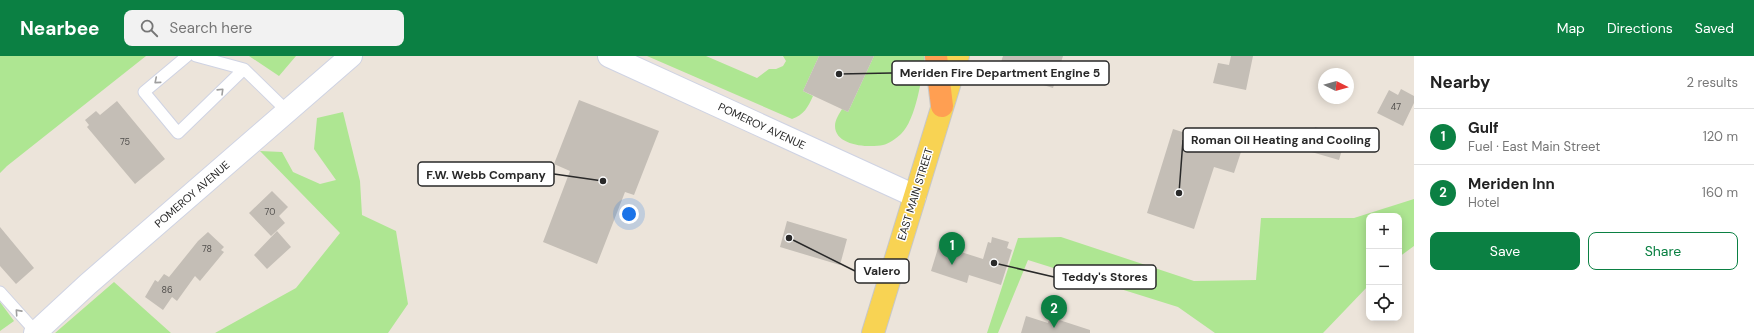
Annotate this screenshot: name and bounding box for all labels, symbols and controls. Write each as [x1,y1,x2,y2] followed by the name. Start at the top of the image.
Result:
[124,10,404,46] search box
[20,16,100,41] text: Nearbee
[138,17,160,39] icon: search
[170,18,252,38] text: Search here
[1557,19,1585,37] text: Map
[1607,19,1673,37] text: Directions
[1695,19,1734,37] text: Saved
[892,61,1109,85] callout: Meriden Fire Department Engine 5
[900,65,1100,81] text: Meriden Fire Department Engine 5
[1318,68,1354,104] north arrow
[1430,71,1490,93] text: Nearby
[1687,74,1738,91] text: 2 results
[155,77,162,84] one-way arrow
[216,88,224,96] one-way arrow
[716,100,808,152] street label: POMEROY AVENUE
[1391,101,1401,113] house number: 47
[1468,118,1498,138] text: Gulf
[1183,128,1379,152] callout: Roman Oil Heating and Cooling
[1441,128,1445,145] text: 1
[1703,128,1738,145] text: 120 m
[1191,132,1371,148] text: Roman Oil Heating and Cooling
[120,136,130,148] house number: 75
[1468,138,1600,155] text: Fuel · East Main Street
[894,146,936,242] street label: EAST MAIN STREET
[152,158,232,230] street label: POMEROY AVENUE
[418,162,554,186] callout: F.W. Webb Company
[426,167,546,183] text: F.W. Webb Company
[1468,174,1555,194] text: Meriden Inn
[1439,184,1447,201] text: 2
[1702,184,1738,201] text: 160 m
[1468,194,1500,211] text: Hotel
[619,204,639,224] your location
[265,206,275,218] house number: 70
[1366,213,1402,321] map controls
[1366,213,1402,249] button: +
[939,232,965,265] pin: 1
[1430,232,1580,270] button: Save
[1588,232,1738,270] button: Share
[202,243,212,255] house number: 78
[1366,249,1402,285] button: −
[855,259,909,283] callout: Valero
[863,263,901,279] text: Valero
[1054,265,1156,289] callout: Teddy's Stores
[1062,269,1148,285] text: Teddy's Stores
[161,284,173,296] house number: 86
[1366,285,1402,321] button: locate
[1041,295,1067,328] pin: 2
[15,309,23,317] one-way arrow

